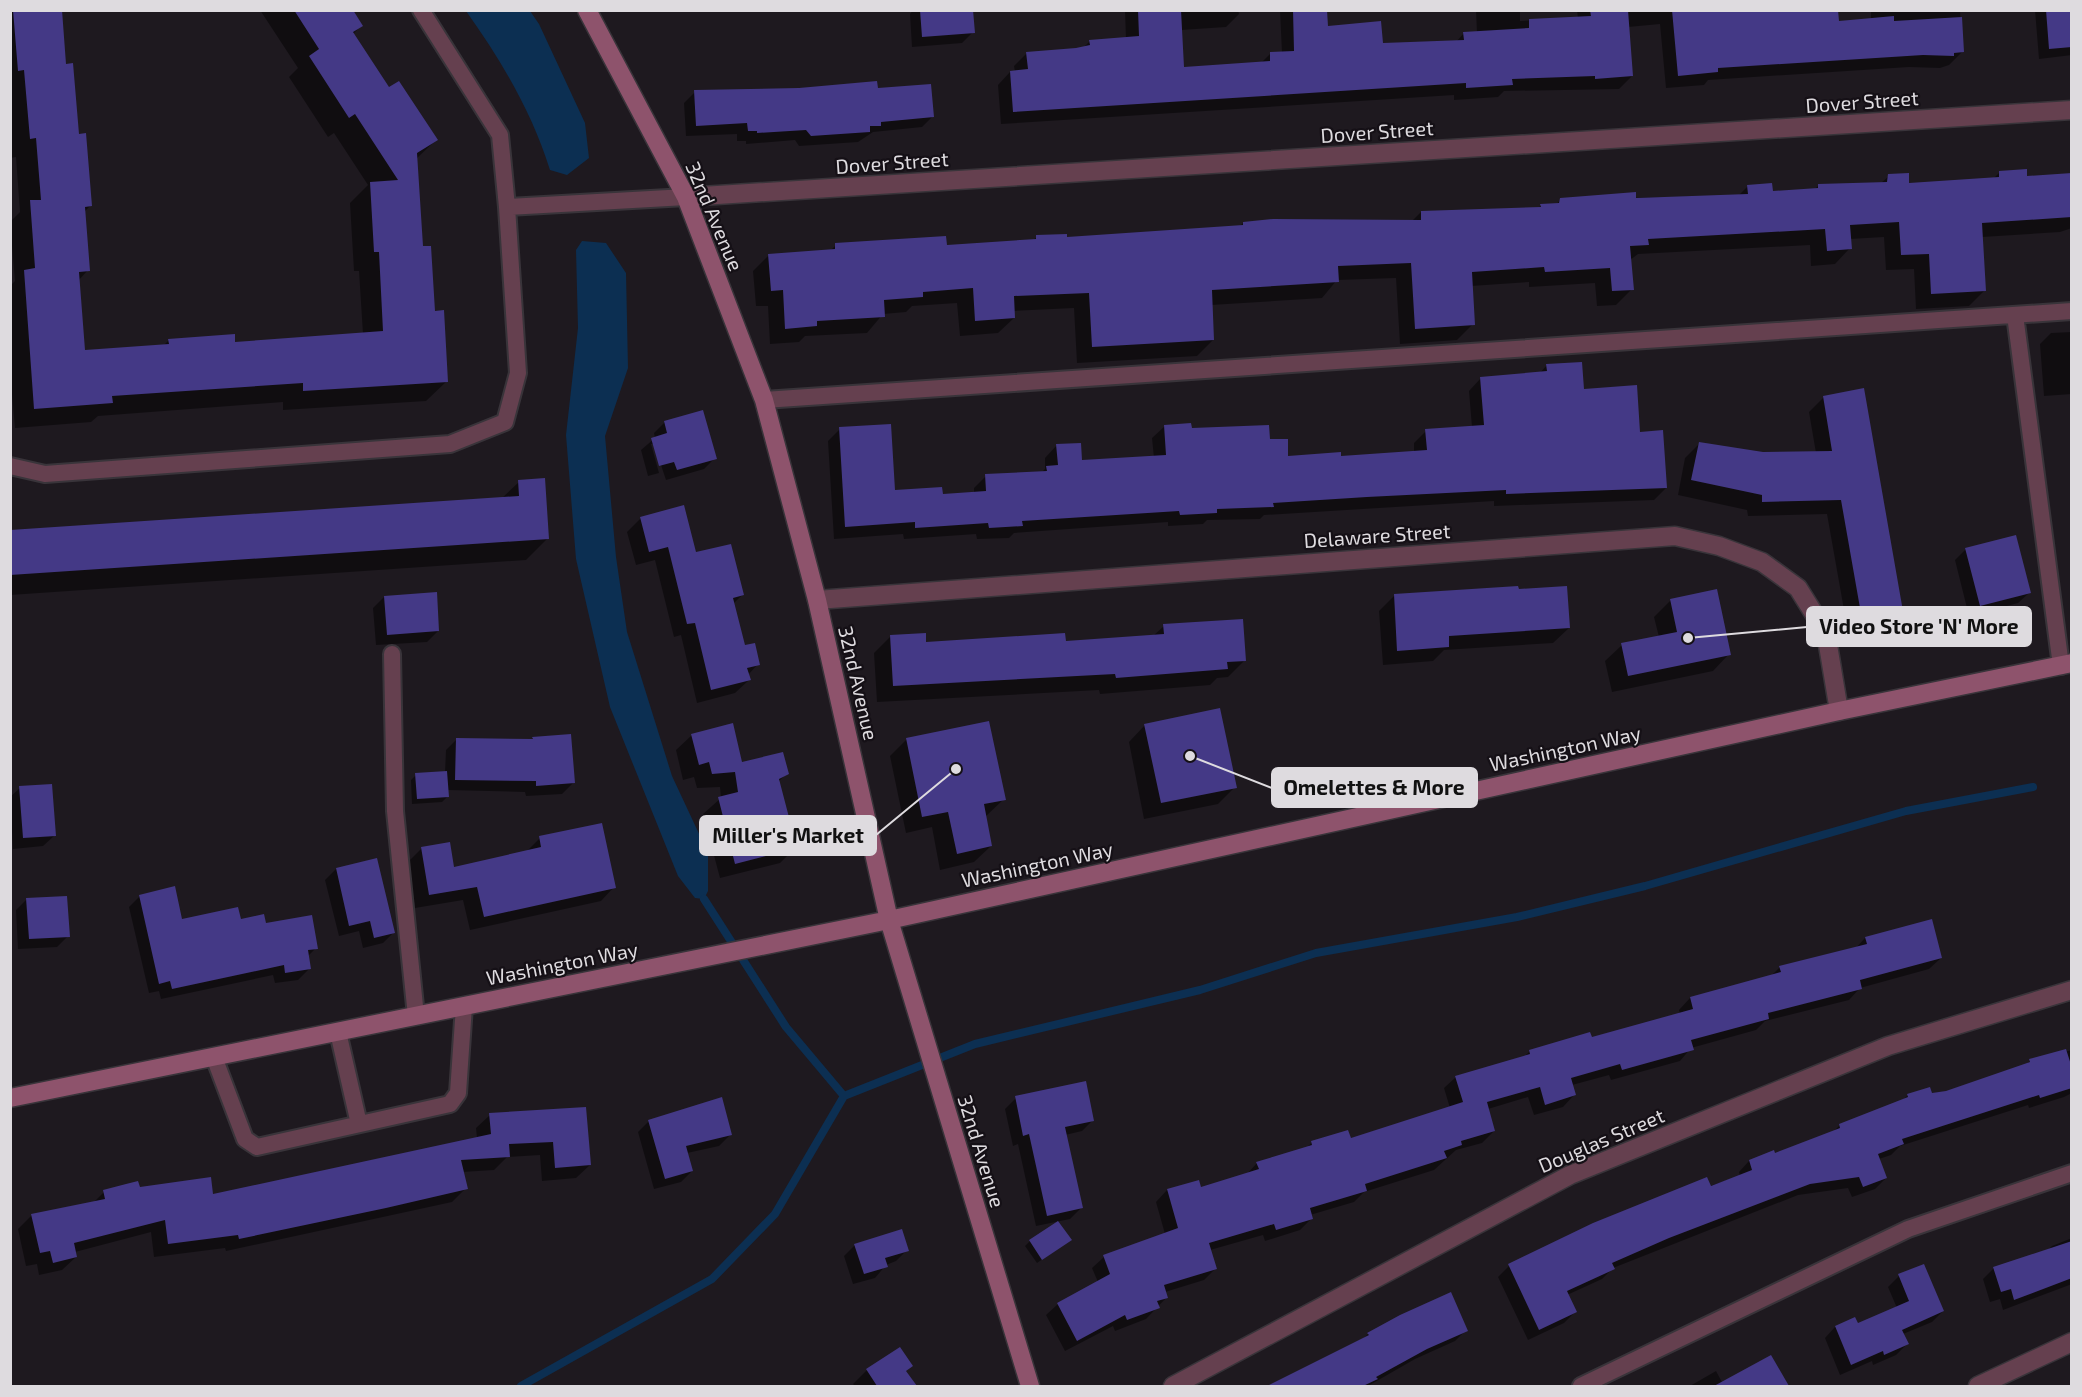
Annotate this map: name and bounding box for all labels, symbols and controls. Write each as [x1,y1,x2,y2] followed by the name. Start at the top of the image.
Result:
[1805,85,1920,117] street label: Dover Street
[1320,115,1435,147] street label: Dover Street
[835,146,950,178] street label: Dover Street
[681,158,749,274] street label: 32nd Avenue
[1303,518,1451,552] street label: Delaware Street
[1807,607,2031,646] callout: Video Store 'N' More
[1819,613,2019,638] text: Video Store 'N' More
[834,624,884,742] street label: 32nd Avenue
[1487,720,1643,776] street label: Washington Way
[1272,768,1477,807] callout: Omelettes & More
[1283,774,1465,799] text: Omelettes & More
[700,816,876,855] callout: Miller's Market
[712,822,864,847] text: Miller's Market
[959,836,1115,892] street label: Washington Way
[484,936,640,990] street label: Washington Way
[954,1092,1010,1210] street label: 32nd Avenue
[1534,1103,1668,1177] street label: Douglas Street

